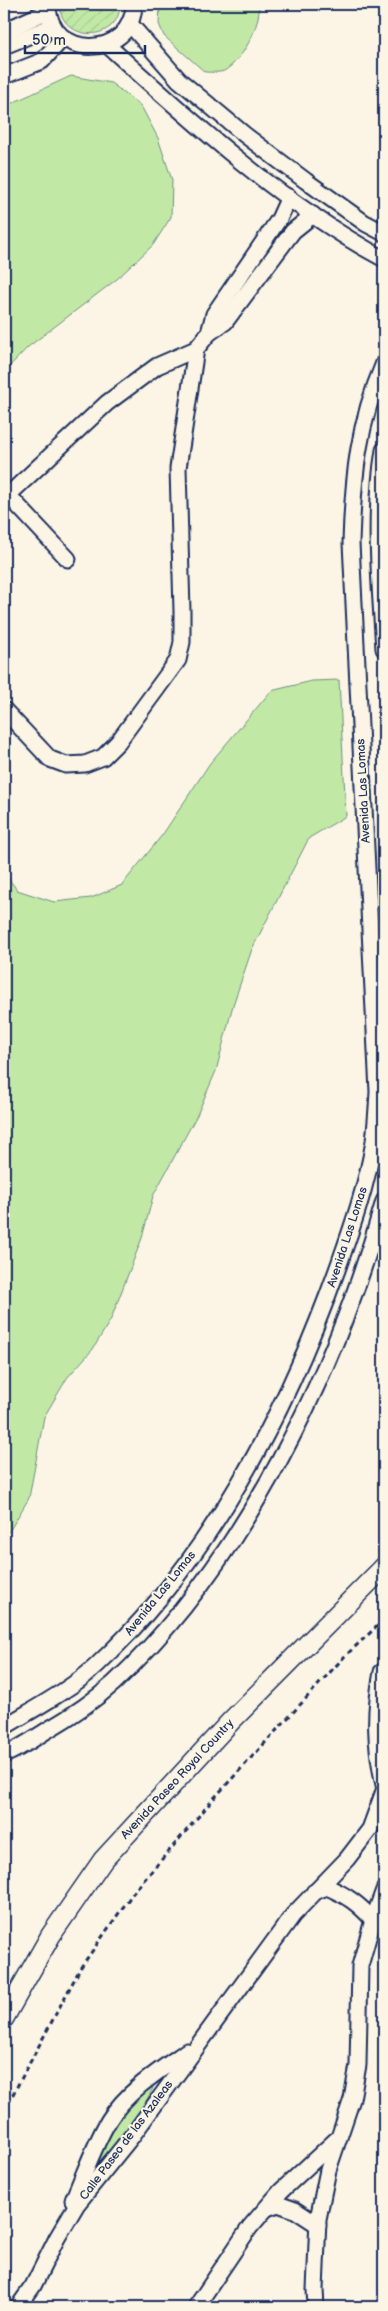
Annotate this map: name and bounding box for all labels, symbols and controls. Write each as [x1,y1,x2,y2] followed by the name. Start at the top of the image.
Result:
[25,22,145,54] scale bar
[32,31,66,50] text: 50 m
[353,738,374,844] street label: Avenida Las Lomas
[324,1185,371,1289] street label: Avenida Las Lomas
[122,1548,199,1639] street label: Avenida Las Lomas
[118,1716,237,1843] street label: Avenida Paseo Royal Country
[77,2077,176,2203] street label: Calle Paseo de las Azaleas

